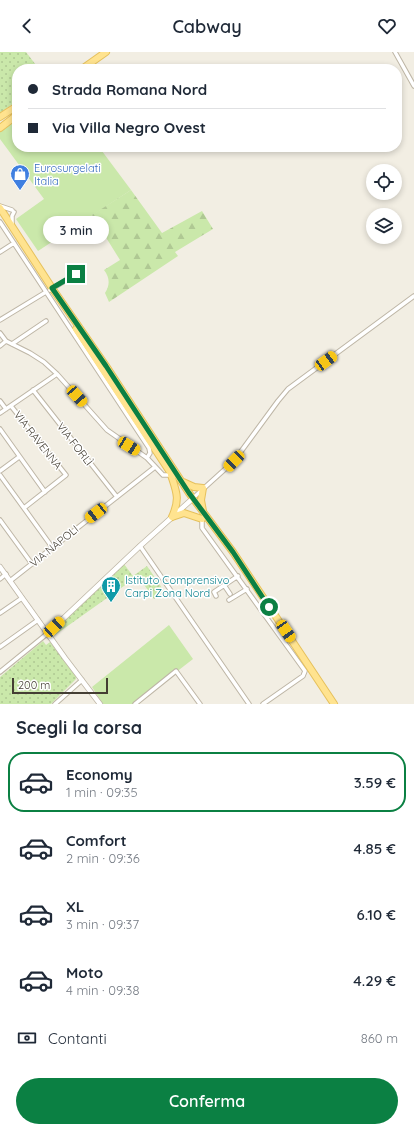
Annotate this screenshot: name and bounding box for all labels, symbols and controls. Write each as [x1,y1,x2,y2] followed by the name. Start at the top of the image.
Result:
[16,15,38,37] icon: back
[172,15,242,38] text: Cabway
[376,15,398,37] icon: heart
[52,80,207,99] text: Strada Romana Nord
[52,118,206,137] text: Via Villa Negro Ovest
[34,161,101,188] place label: Eurosurgelati Italia
[9,163,31,191] shop icon: Eurosurgelati Italia
[366,164,402,244] map controls
[366,164,402,200] button: locate
[366,208,402,244] button: layers
[43,216,109,244] callout: 3 min
[59,222,93,238] text: 3 min
[67,265,85,283] route end
[313,349,339,373] car
[65,383,89,409] car
[11,408,65,472] street label: VIA RAVENNA
[54,420,96,468] street label: VIA FORLÌ
[116,435,142,457] car
[221,448,247,474] car
[83,501,109,525] car
[27,522,81,570] street label: VIA NAPOLI
[125,573,230,600] place label: Istituto Comprensivo Carpi Zona Nord
[100,575,122,603] building icon: Istituto Comprensivo Carpi Zona Nord
[260,598,278,616] route start
[41,614,67,640] car
[274,618,298,644] car
[12,676,108,695] scale bar
[18,678,50,692] text: 200 m
[16,716,142,739] text: Scegli la corsa
[18,764,54,800] icon: car
[66,765,133,784] text: Economy
[354,773,396,792] text: 3.59 €
[66,784,137,800] text: 1 min · 09:35
[18,830,54,866] icon: car
[66,831,127,850] text: Comfort
[354,839,396,858] text: 4.85 €
[66,850,140,866] text: 2 min · 09:36
[18,896,54,932] icon: car
[66,897,84,916] text: XL
[356,905,396,924] text: 6.10 €
[66,916,139,932] text: 3 min · 09:37
[18,962,54,998] icon: car
[66,963,103,982] text: Moto
[353,971,396,990] text: 4.29 €
[66,982,139,998] text: 4 min · 09:38
[16,1027,38,1049] icon: cash
[48,1029,107,1048] text: Contanti
[361,1030,398,1046] text: 860 m
[16,1078,398,1124] button: Conferma

